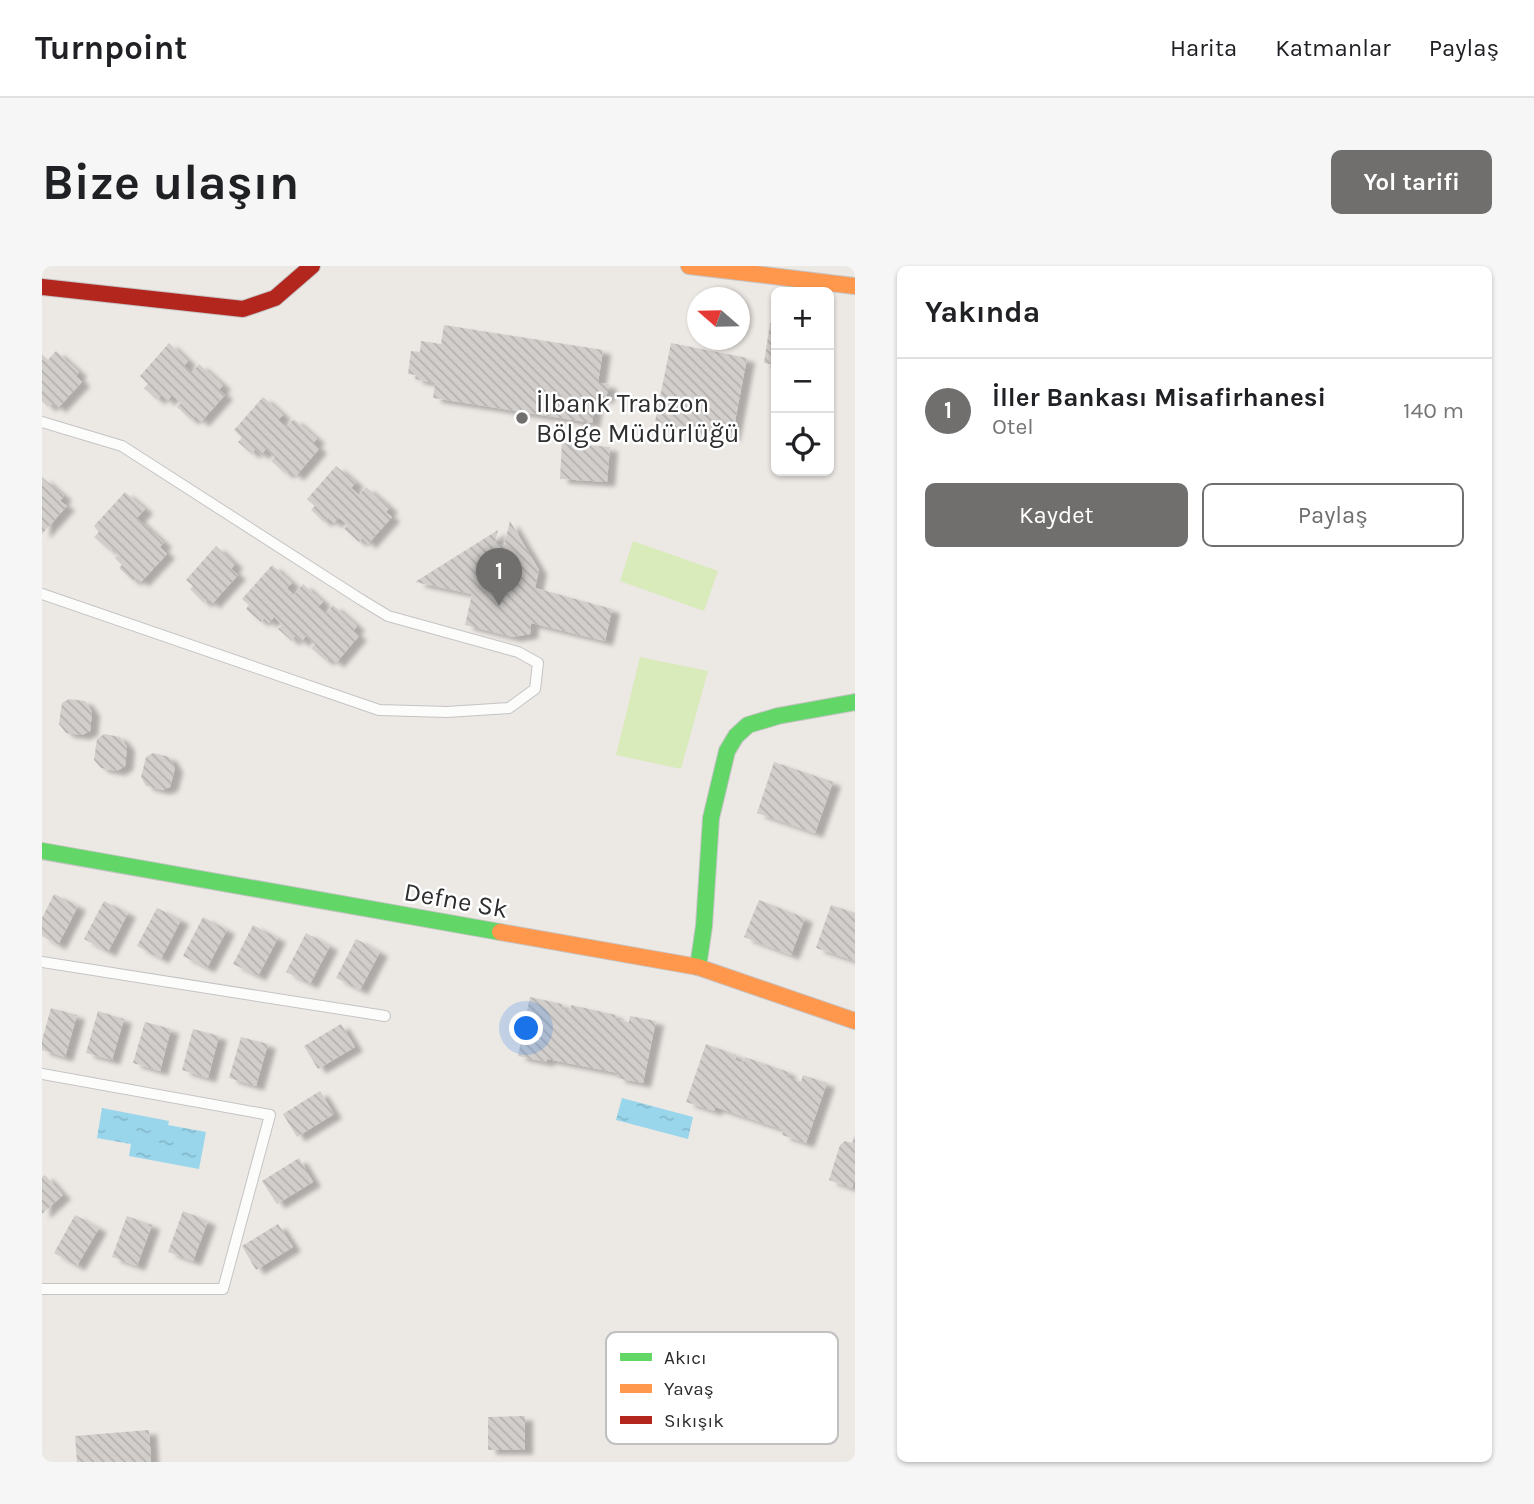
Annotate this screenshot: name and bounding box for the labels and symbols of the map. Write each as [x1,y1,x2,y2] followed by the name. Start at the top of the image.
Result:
[687,287,750,350] north arrow
[536,388,740,449] place label: İlbank Trabzon Bölge Müdürlüğü
[514,410,530,426] marker: İlbank Trabzon Bölge Müdürlüğü
[476,548,522,606] pin: 1
[402,876,510,925] street label: Defne Sk
[509,1011,543,1045] your location
[606,1332,838,1444] legend
[664,1347,707,1369] text: Akıcı
[664,1378,714,1400] text: Yavaş
[664,1410,724,1432] text: Sıkışık

